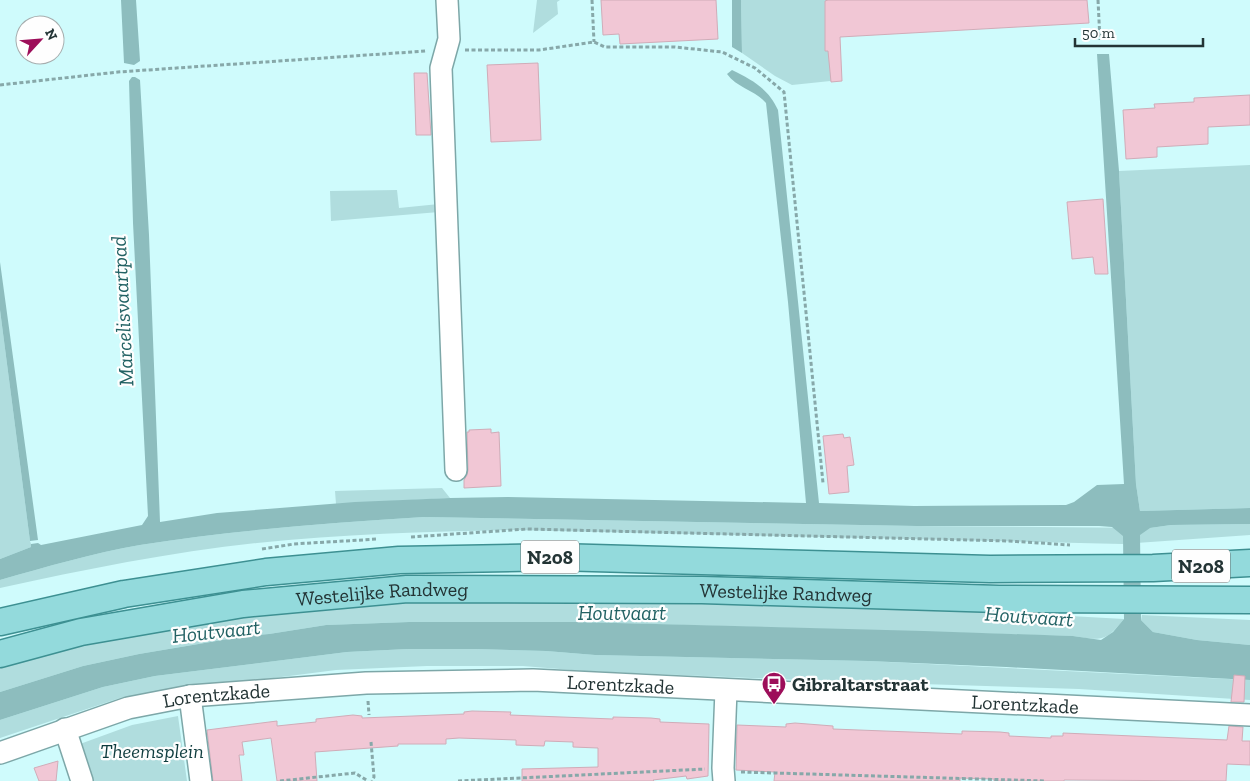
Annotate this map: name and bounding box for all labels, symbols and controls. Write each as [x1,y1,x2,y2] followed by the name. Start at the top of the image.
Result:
[15,15,65,65] north arrow
[1075,15,1202,47] scale bar
[1082,24,1115,42] text: 50 m
[41,26,61,43] text: N
[106,235,138,387] water label: Marcelisvaartpad
[521,540,579,574] road number: N208
[1172,550,1230,582] road number: N208
[295,577,468,611] street label: Westelijke Randweg
[699,578,873,607] street label: Westelijke Randweg
[578,600,666,625] water label: Houtvaart
[984,600,1074,632] water label: Houtvaart
[171,614,261,648] water label: Houtvaart
[566,670,675,699] street label: Lorentzkade
[761,671,787,705] bus stop icon: Gibraltarstraat
[792,672,929,696] place label: Gibraltarstraat
[161,678,271,713] street label: Lorentzkade
[971,689,1079,719] street label: Lorentzkade
[100,739,204,763] park label: Theemsplein

